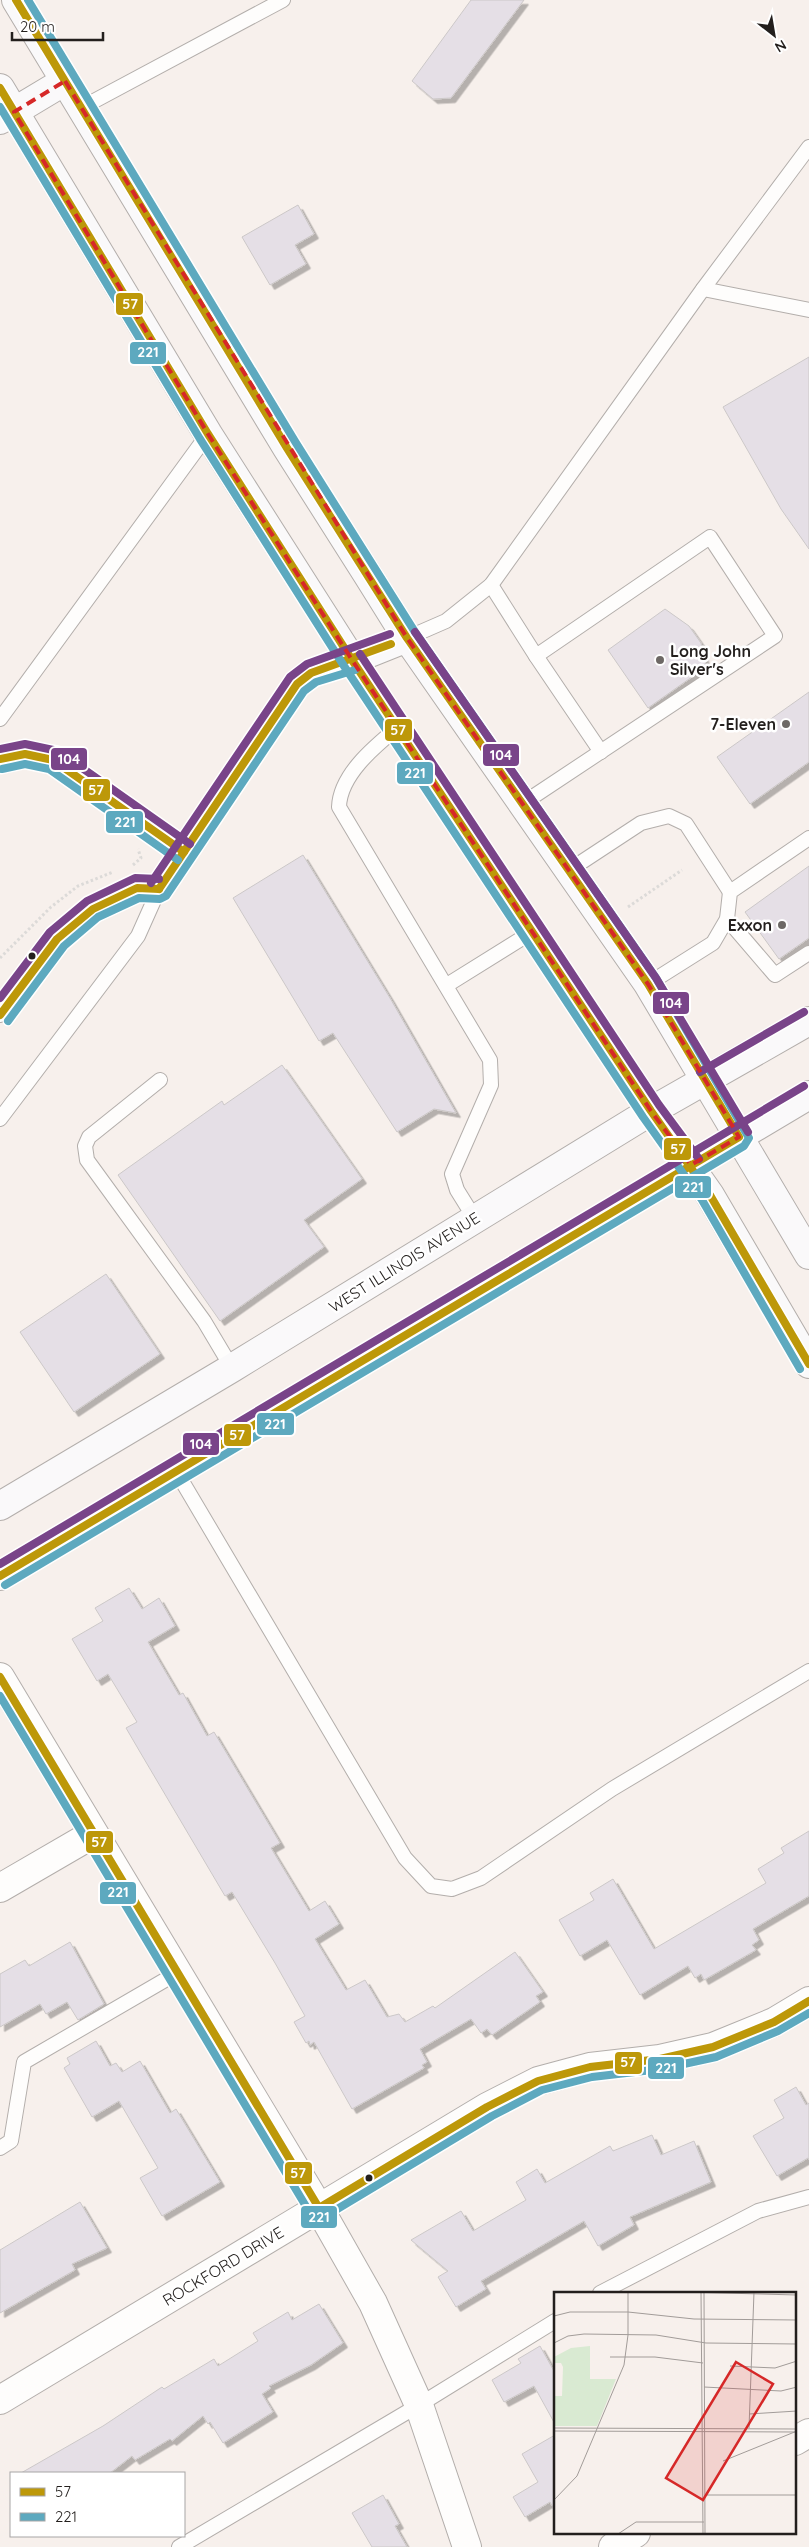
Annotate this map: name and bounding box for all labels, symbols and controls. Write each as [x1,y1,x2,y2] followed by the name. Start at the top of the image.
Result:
[12,10,104,42] scale bar
[749,10,799,60] north arrow
[20,17,55,36] text: 20 m
[772,36,790,57] text: N
[115,292,144,316] line badge: 57
[122,295,138,313] text: 57
[129,341,167,365] line badge: 221
[137,343,159,361] text: 221
[670,641,751,679] place label: Long John Silver's
[654,654,666,666] marker: Long John Silver's
[710,714,776,734] place label: 7-Eleven
[384,718,413,742] line badge: 57
[780,718,792,730] marker: 7-Eleven
[390,721,406,739] text: 57
[482,743,520,767] line badge: 104
[490,746,512,764] text: 104
[50,747,88,771] line badge: 104
[58,750,80,768] text: 104
[396,761,434,785] line badge: 221
[404,764,426,782] text: 221
[82,778,111,802] line badge: 57
[88,781,104,799] text: 57
[105,810,144,834] line badge: 221
[114,813,136,831] text: 221
[728,915,772,935] place label: Exxon
[776,919,788,931] marker: Exxon
[27,951,37,961] unlabelled marker
[652,991,690,1015] line badge: 104
[660,994,682,1012] text: 104
[663,1137,692,1161] line badge: 57
[670,1140,686,1158] text: 57
[674,1175,712,1199] line badge: 221
[682,1178,704,1196] text: 221
[325,1207,483,1317] street label: WEST ILLINOIS AVENUE
[256,1412,295,1436] line badge: 221
[264,1415,286,1433] text: 221
[223,1423,252,1447] line badge: 57
[229,1426,245,1444] text: 57
[182,1432,220,1456] line badge: 104
[190,1435,212,1453] text: 104
[85,1830,114,1854] line badge: 57
[91,1833,107,1851] text: 57
[99,1881,137,1905] line badge: 221
[107,1883,129,1901] text: 221
[614,2051,643,2075] line badge: 57
[620,2053,636,2071] text: 57
[647,2056,685,2080] line badge: 221
[655,2059,677,2077] text: 221
[284,2161,313,2185] line badge: 57
[290,2164,306,2182] text: 57
[364,2173,374,2183] unlabelled marker
[300,2205,338,2229] line badge: 221
[308,2208,330,2226] text: 221
[159,2222,287,2310] street label: ROCKFORD DRIVE
[554,2292,796,2534] inset map
[10,2472,185,2537] legend
[55,2482,71,2501] text: 57
[55,2507,77,2526] text: 221

